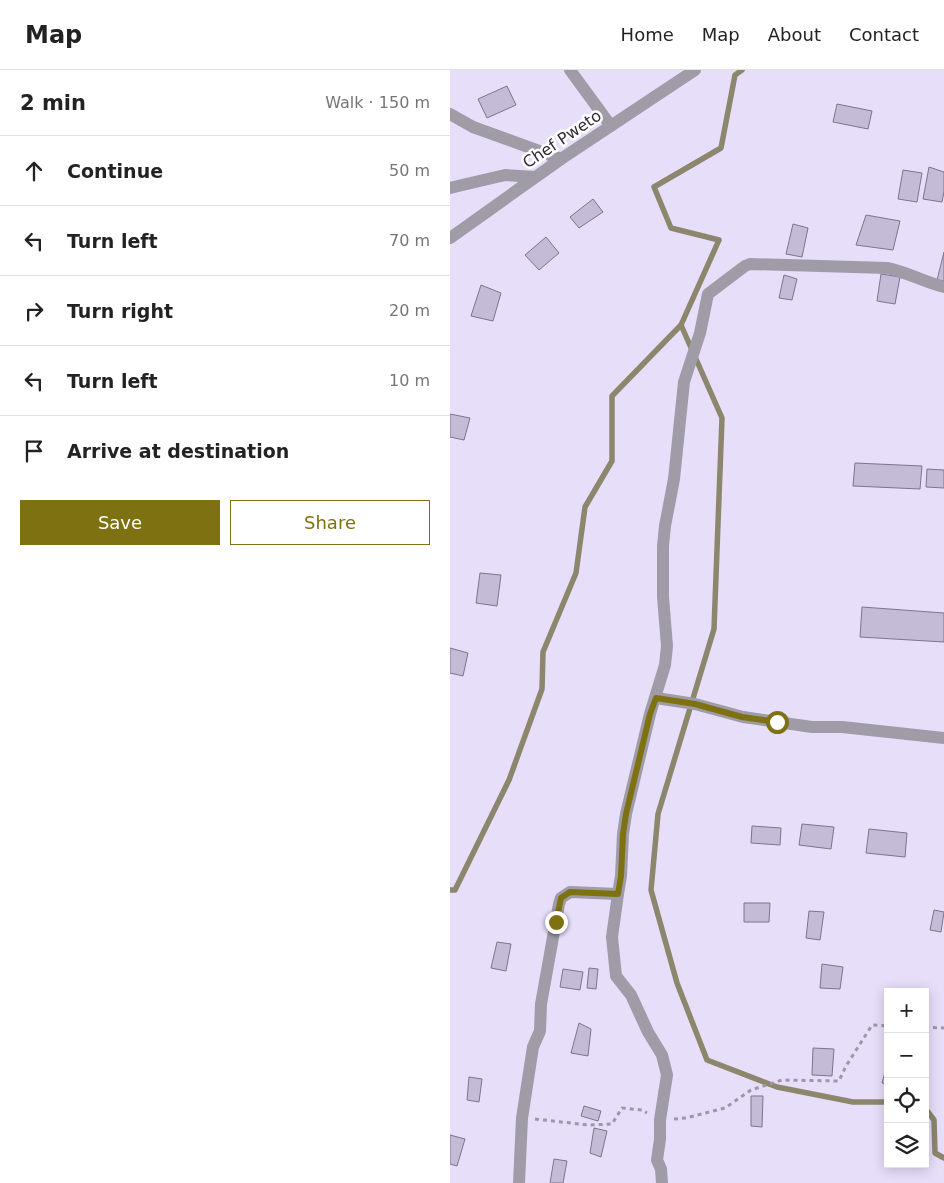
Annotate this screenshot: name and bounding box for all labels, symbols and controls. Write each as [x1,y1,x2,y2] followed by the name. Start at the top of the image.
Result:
[25,21,82,49] text: Map
[621,24,674,45] text: Home
[702,24,740,45] text: Map
[768,24,821,45] text: About
[849,24,919,45] text: Contact
[20,91,86,115] text: 2 min
[325,93,430,112] text: Walk · 150 m
[519,106,605,172] street label: Chef Pweto
[20,157,48,185] icon: ahead
[67,160,163,182] text: Continue
[389,161,430,180] text: 50 m
[20,227,48,255] icon: left
[67,230,158,252] text: Turn left
[389,231,430,250] text: 70 m
[20,297,48,325] icon: right
[67,300,173,322] text: Turn right
[389,301,430,320] text: 20 m
[20,367,48,395] icon: left
[67,370,158,392] text: Turn left
[389,371,430,390] text: 10 m
[20,437,48,465] icon: arrive
[67,440,289,462] text: Arrive at destination
[20,500,220,545] button: Save
[230,500,430,545] button: Share
[766,711,789,734] route start
[545,911,568,934] route end
[884,988,929,1168] map controls
[884,988,929,1033] button: +
[884,1033,929,1078] button: −
[884,1078,929,1123] button: locate
[884,1123,929,1168] button: layers

